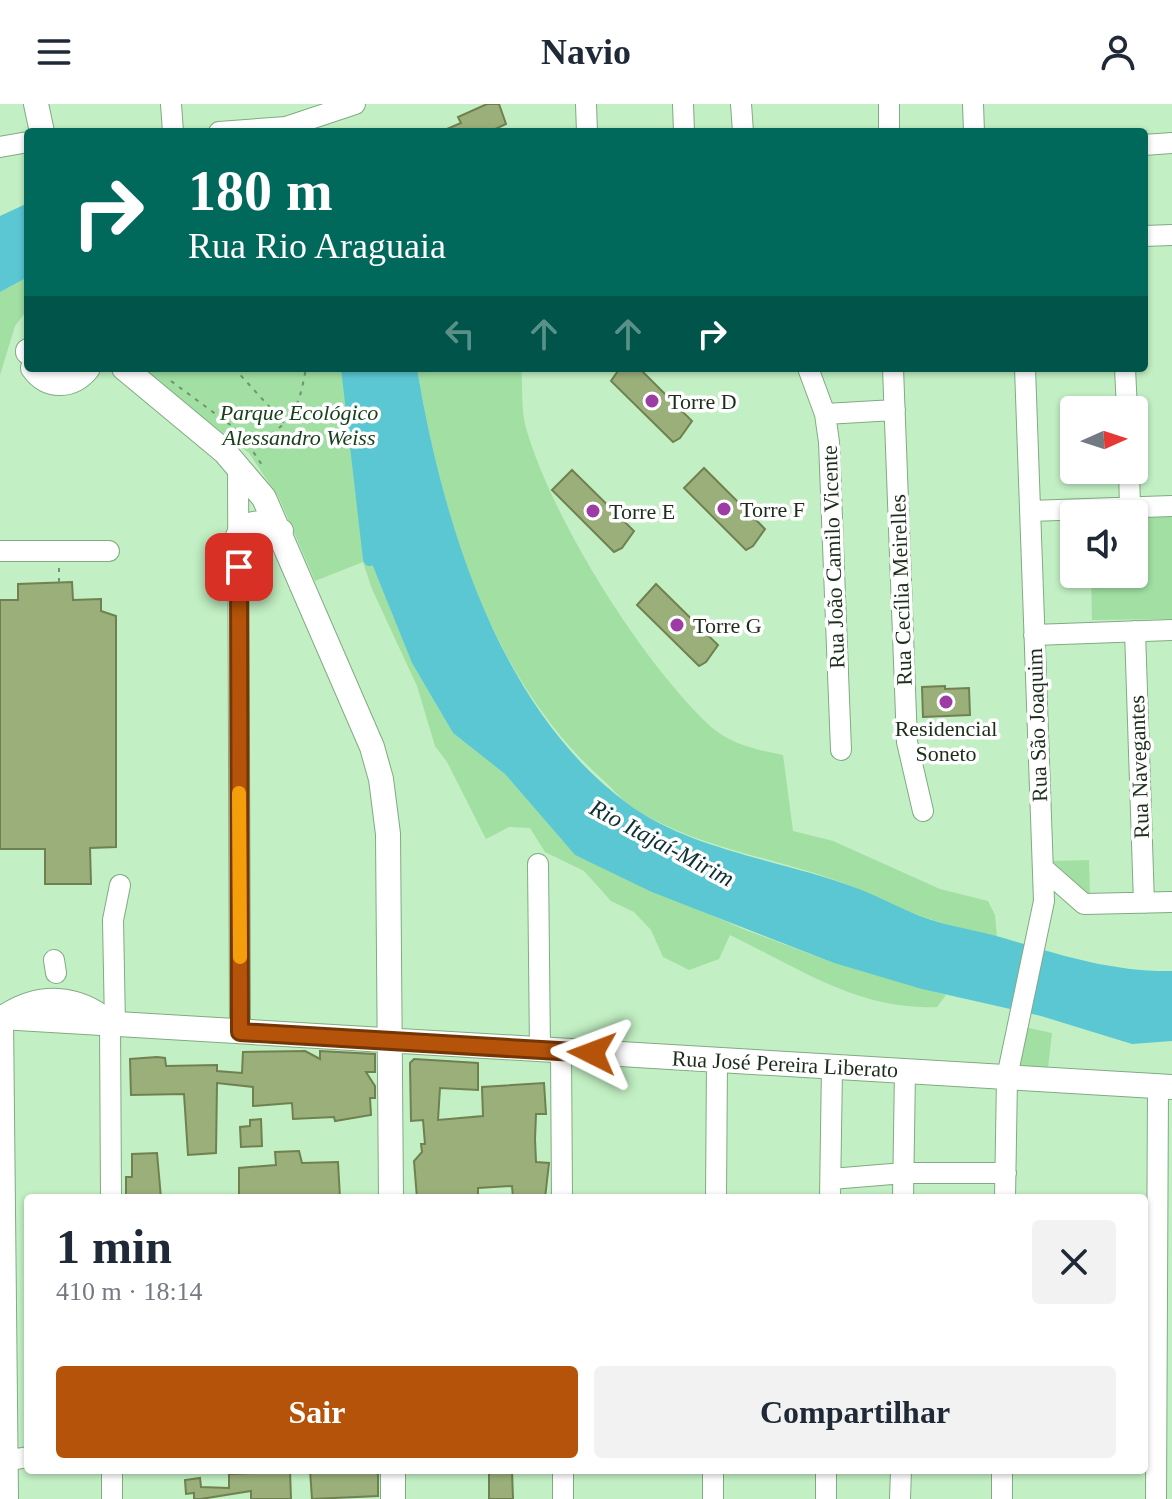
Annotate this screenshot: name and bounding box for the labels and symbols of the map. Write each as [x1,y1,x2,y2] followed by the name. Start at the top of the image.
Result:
[668,389,737,414] place label: Torre D
[643,392,661,410] marker: Torre D
[1060,396,1148,484] north arrow
[219,400,378,450] park label: Parque Ecológico Alessandro Weiss
[817,445,849,669] street label: Rua João Camilo Vicente
[885,494,917,686] street label: Rua Cecília Meirelles
[740,497,805,522] place label: Torre F
[609,499,675,524] place label: Torre E
[715,500,733,518] marker: Torre F
[584,502,602,520] marker: Torre E
[205,533,273,601] pin
[693,613,762,638] place label: Torre G
[668,616,686,634] marker: Torre G
[1022,648,1052,802] street label: Rua São Joaquim
[937,693,955,711] marker: Residencial Soneto
[1124,695,1154,839] street label: Rua Navegantes
[895,716,997,766] place label: Residencial Soneto
[585,794,738,892] water label: Rio Itajaí-Mirim
[550,1011,634,1095] position arrow
[671,1046,899,1082] street label: Rua José Pereira Liberato

